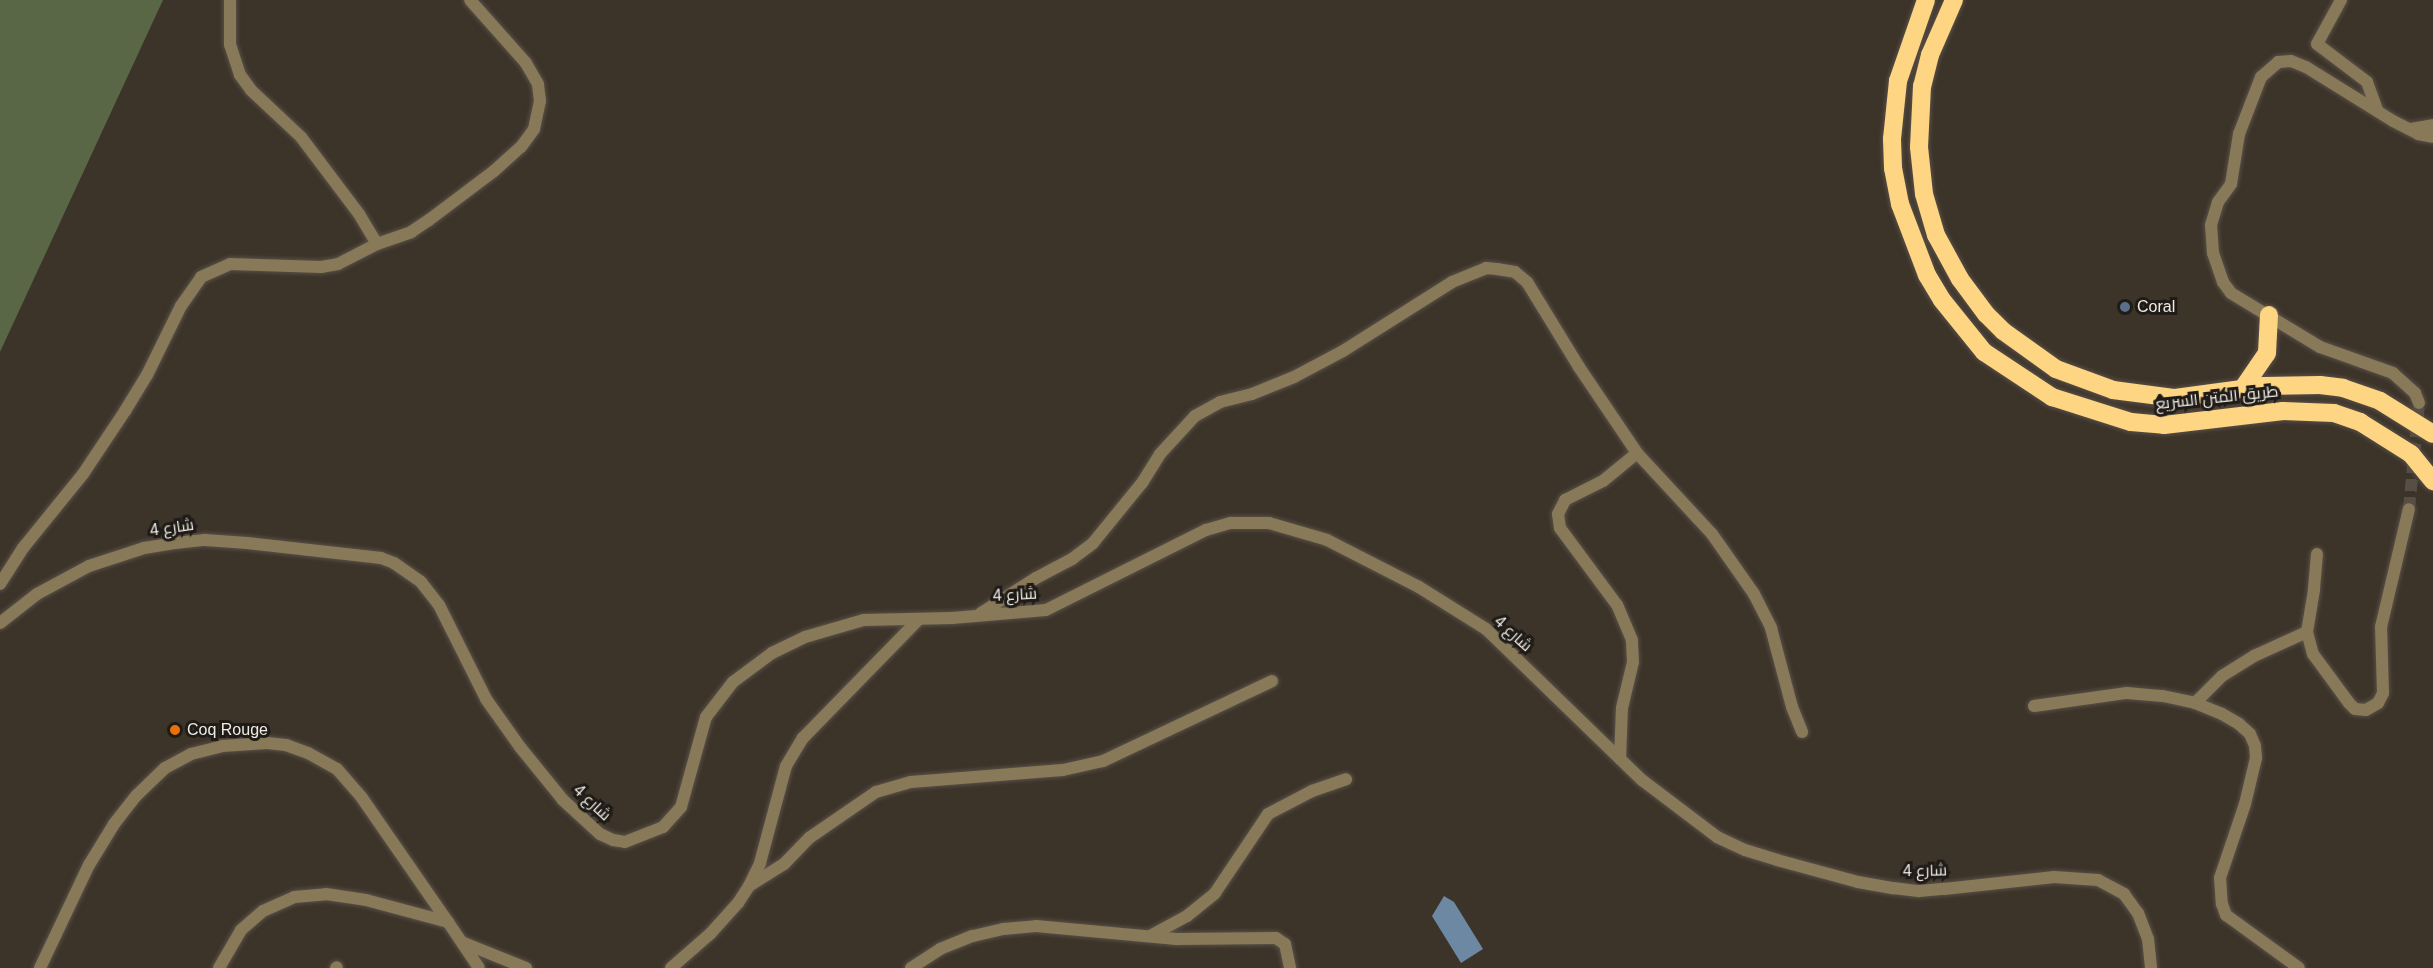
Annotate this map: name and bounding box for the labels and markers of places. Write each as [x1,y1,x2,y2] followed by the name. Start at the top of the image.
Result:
[2137,297,2175,317] place label: Coral
[2118,300,2132,314] marker: Coral
[187,720,268,740] place label: Coq Rouge
[168,723,182,737] marker: Coq Rouge

